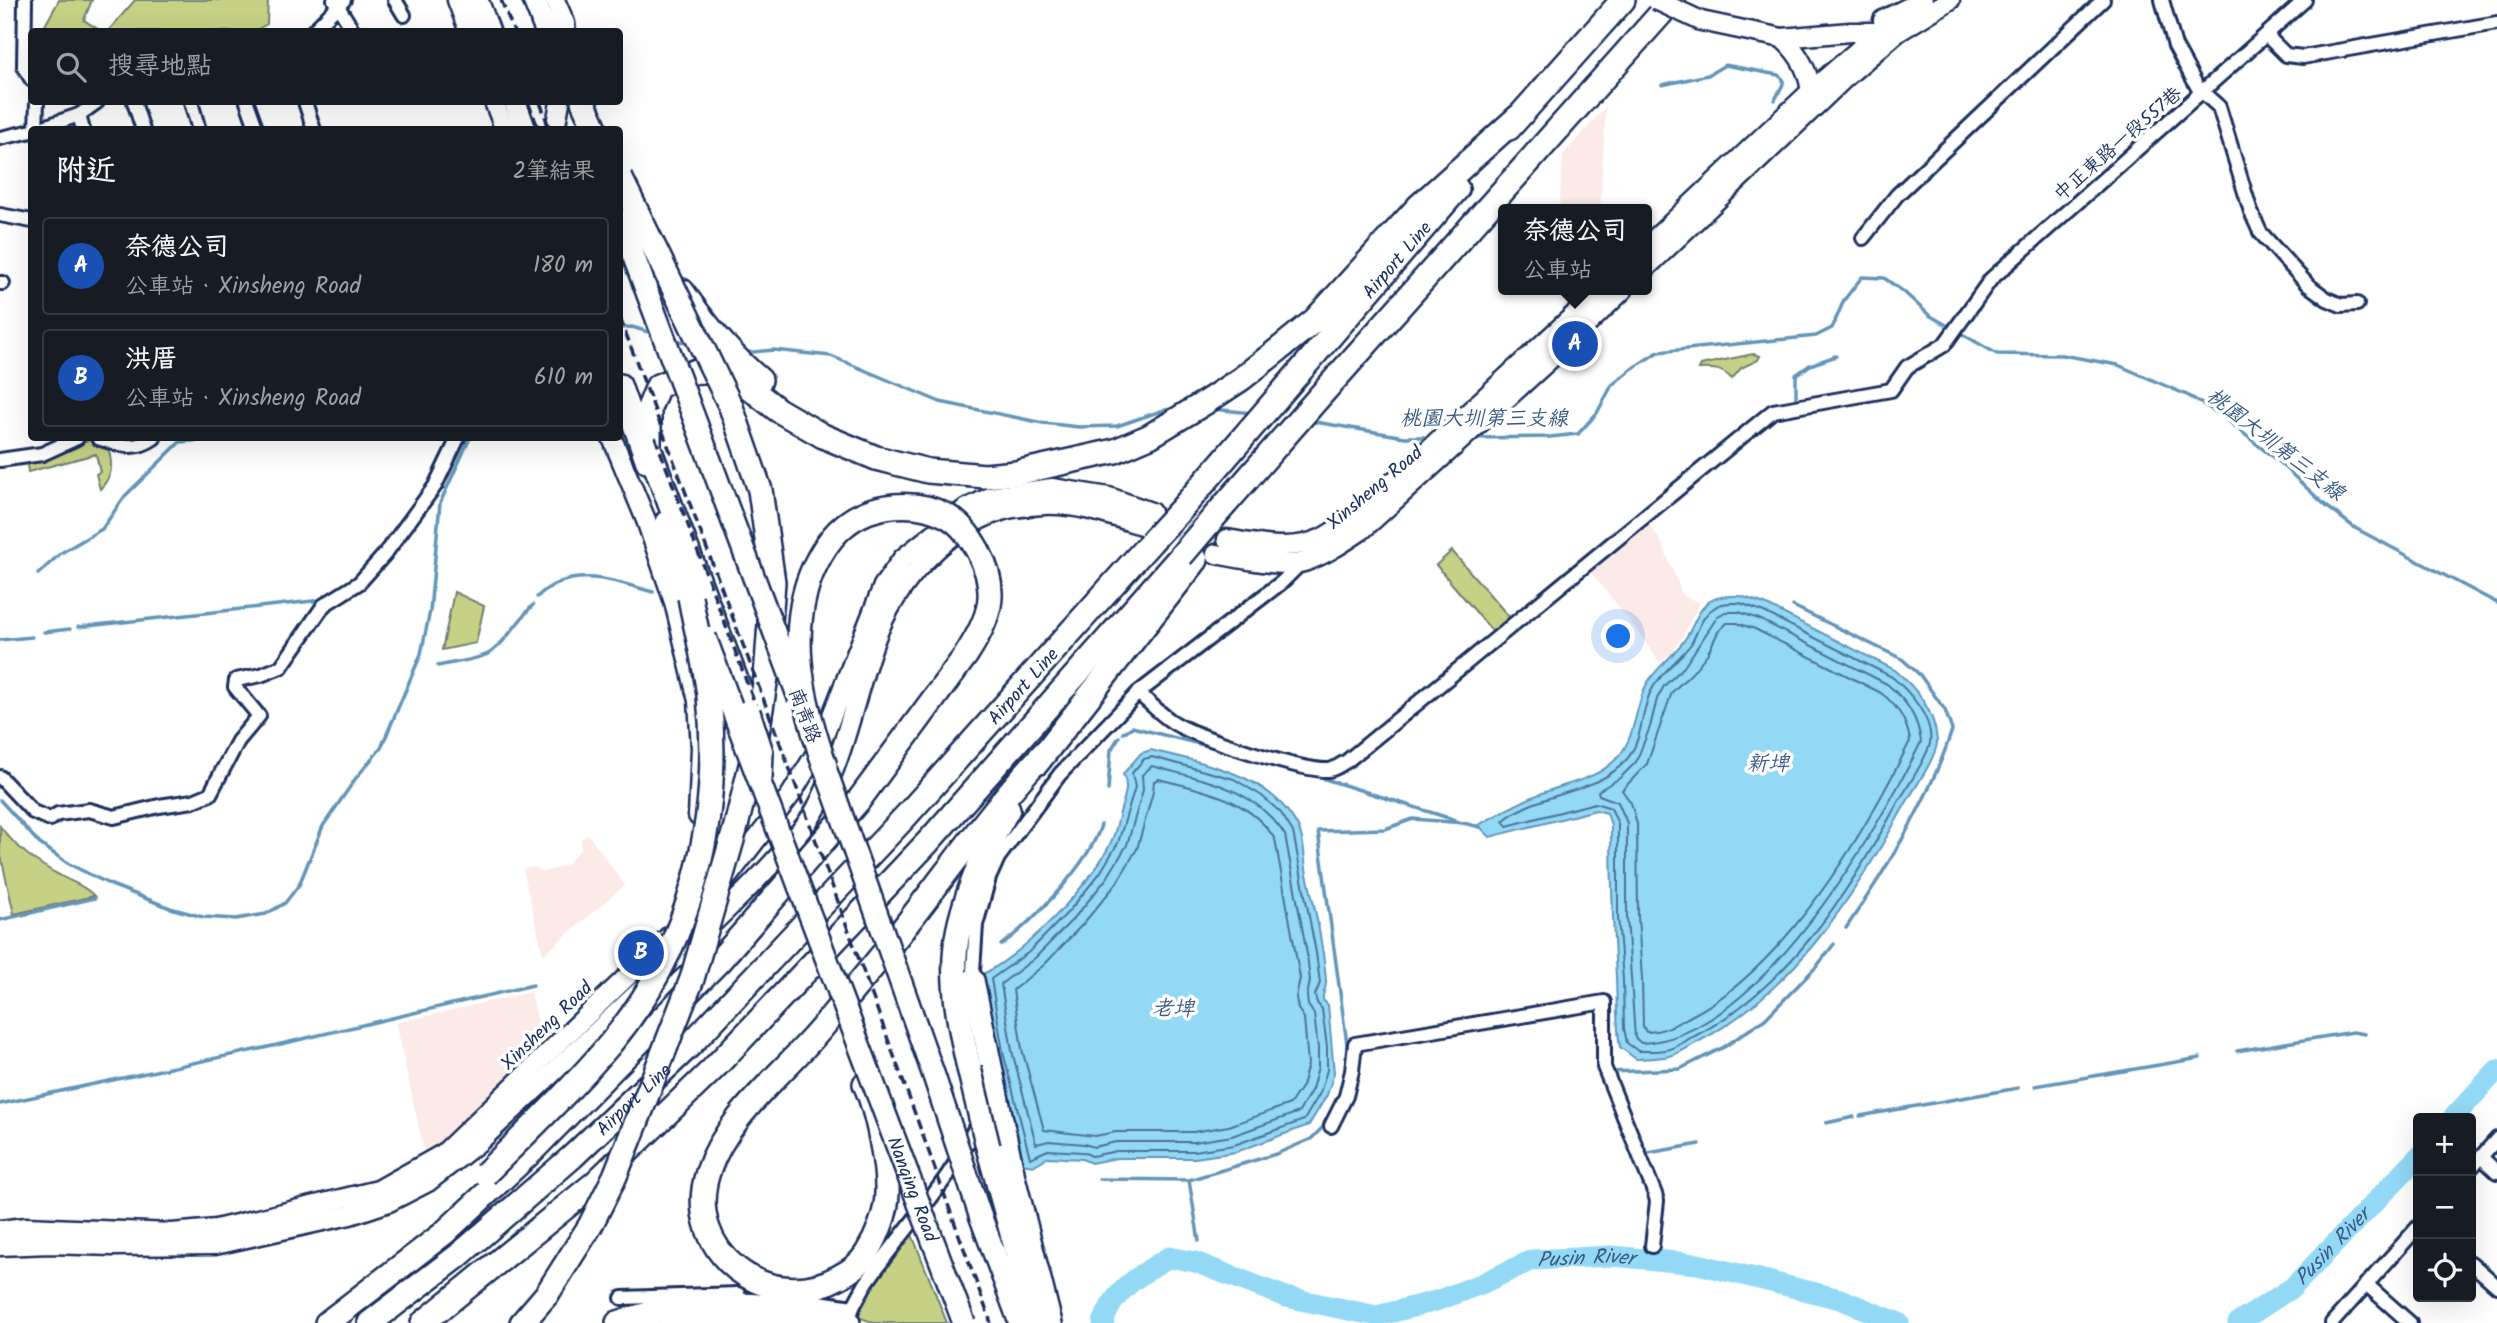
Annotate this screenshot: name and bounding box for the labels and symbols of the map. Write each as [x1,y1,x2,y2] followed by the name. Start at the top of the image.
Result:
[2047,80,2189,209] street label: 中正東路一段557巷
[1356,215,1441,307] street label: Airport Line
[1552,318,1598,370] pin: A
[2199,380,2352,511] water label: 桃園大圳第三支線
[1400,403,1569,436] water label: 桃園大圳第三支線
[1320,439,1431,538] street label: Xinsheng Road
[1601,619,1635,653] your location
[981,641,1067,732] street label: Airport Line
[780,684,828,748] street label: 南青路
[1747,748,1791,781] water label: 新埤
[618,927,664,979] pin: B
[494,974,601,1078] street label: Xinsheng Road
[1152,993,1196,1026] water label: 老埤
[590,1056,680,1144] street label: Airport Line
[878,1133,945,1247] street label: Nanqing Road
[2287,1198,2382,1294] water label: Pusin River
[1536,1241,1640,1278] water label: Pusin River

